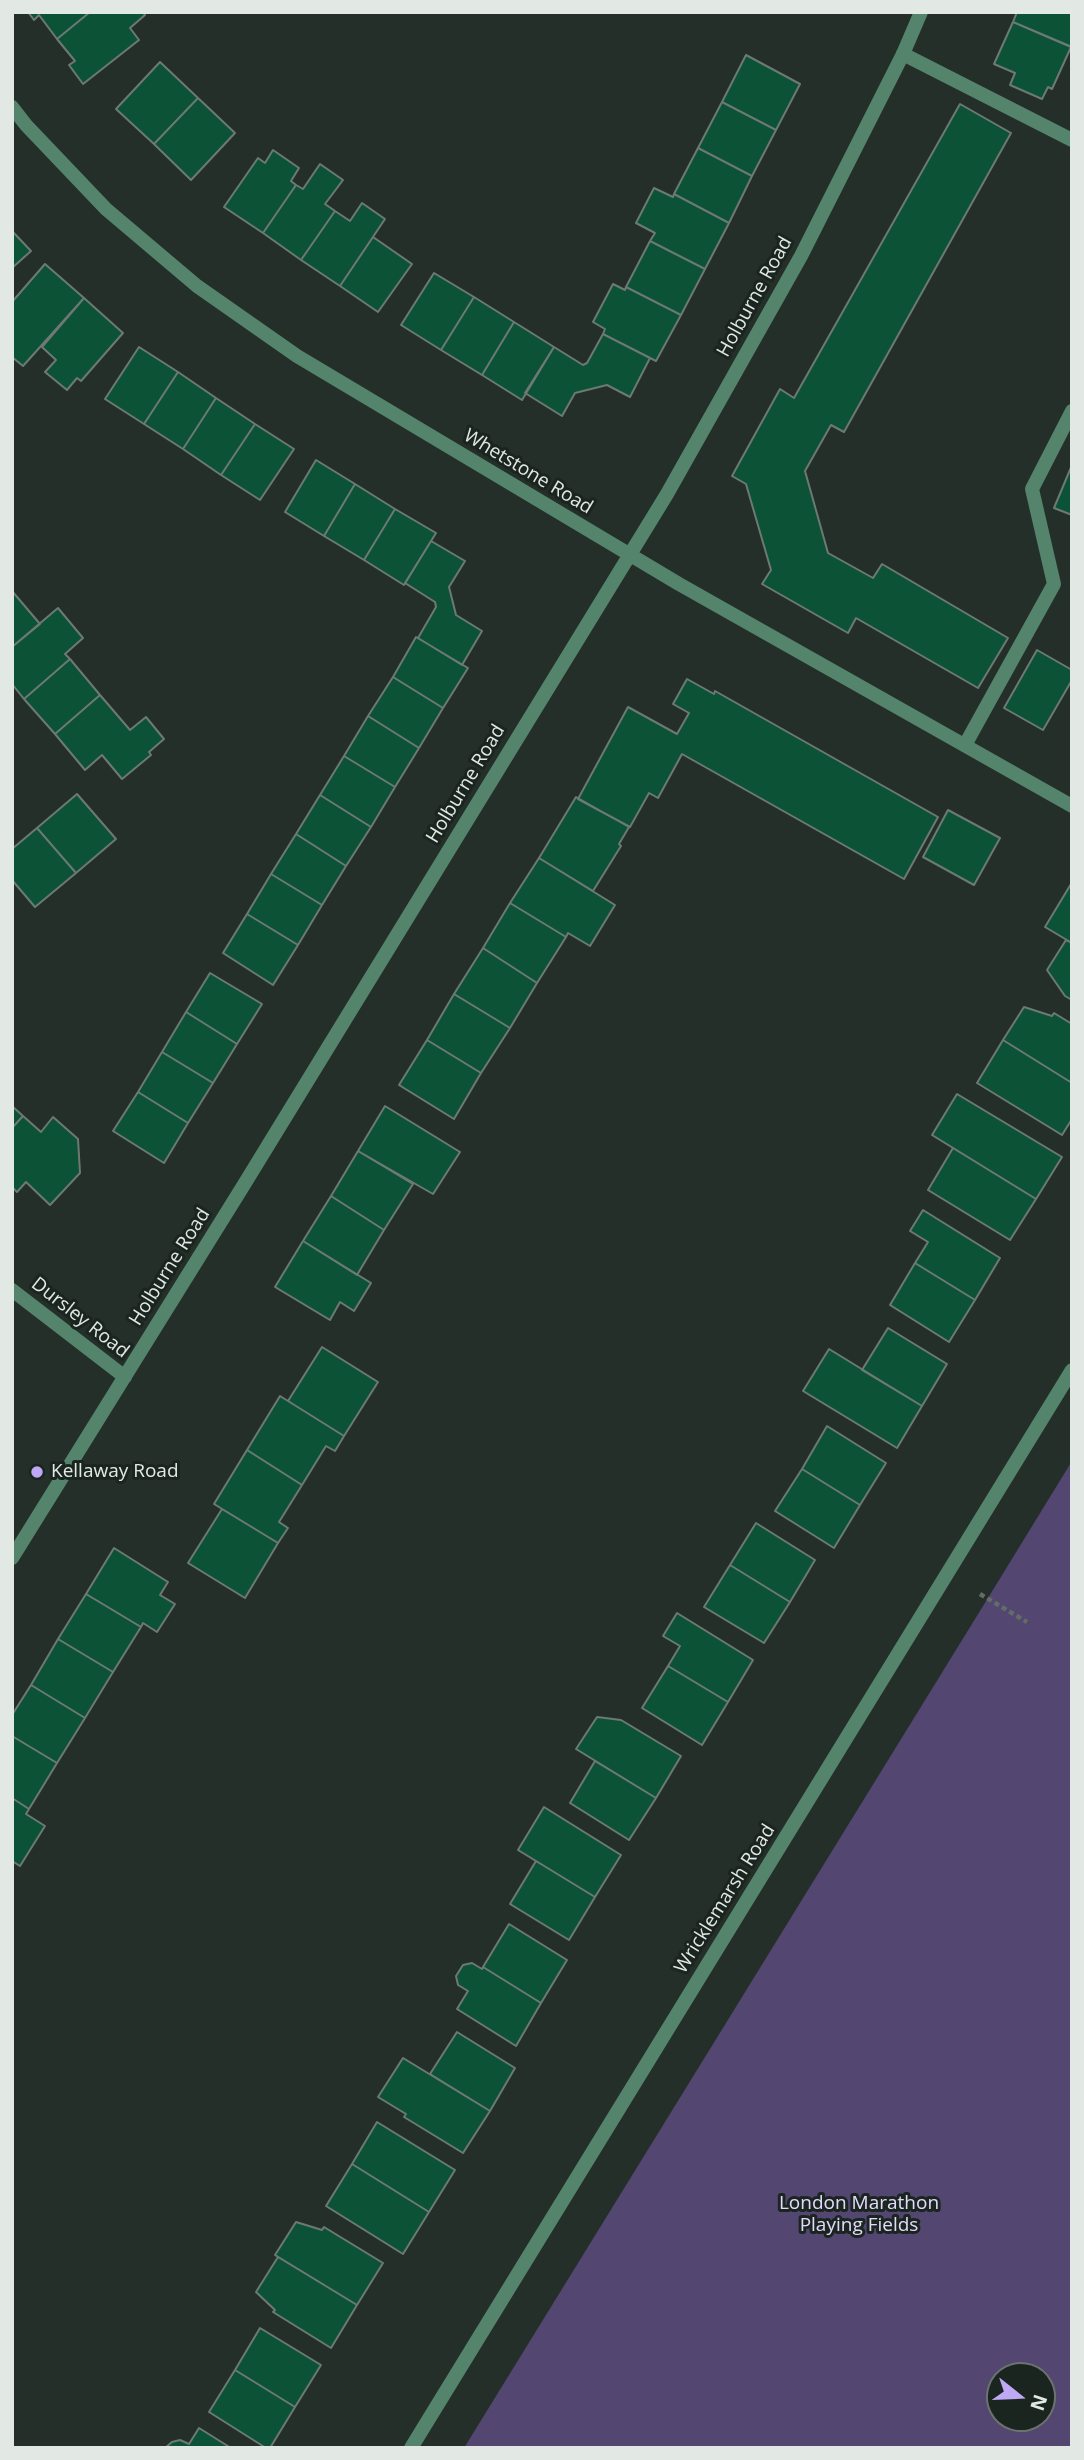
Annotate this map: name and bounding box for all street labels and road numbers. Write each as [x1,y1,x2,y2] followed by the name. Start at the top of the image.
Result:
[713,233,797,361] street label: Holburne Road
[459,425,597,519] street label: Whetstone Road
[422,721,510,847] street label: Holburne Road
[125,1204,215,1330] street label: Holburne Road
[27,1273,133,1363] street label: Dursley Road
[670,1820,780,1978] street label: Wricklemarsh Road

